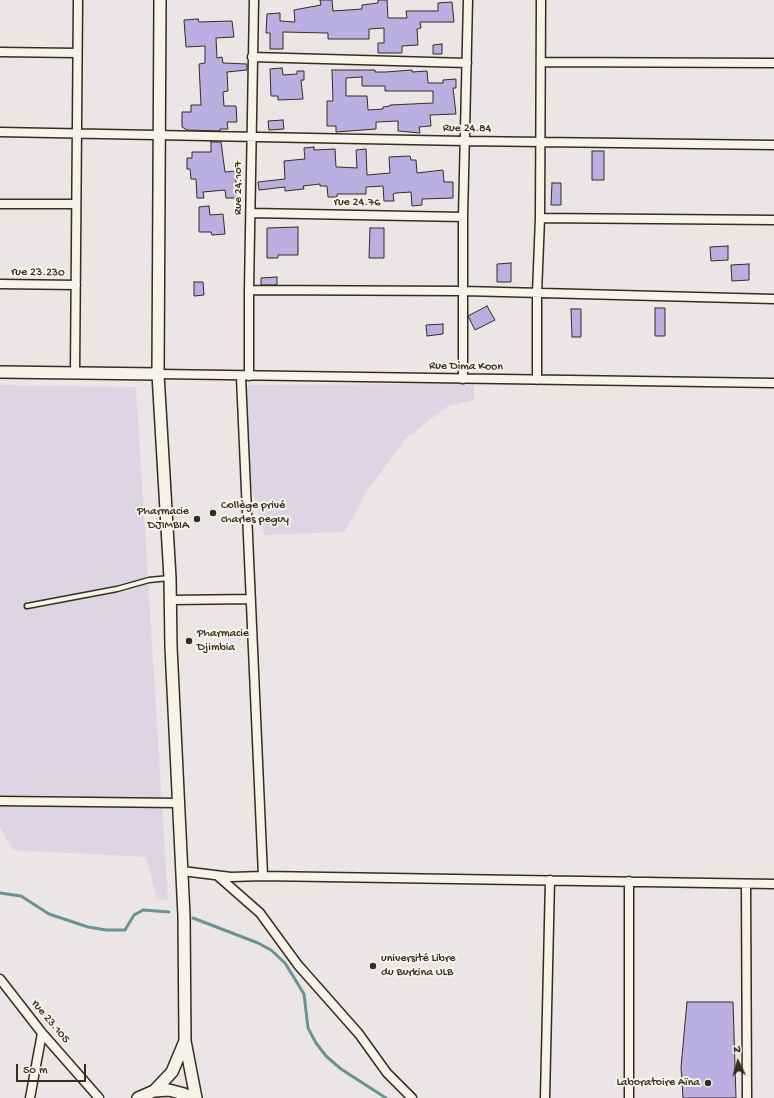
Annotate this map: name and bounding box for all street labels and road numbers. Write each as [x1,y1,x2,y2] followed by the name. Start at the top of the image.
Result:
[443,121,491,137] street label: Rue 24.84
[232,161,246,215] street label: Rue 24.107
[334,195,380,211] street label: rue 24.76
[11,265,65,281] street label: rue 23.230
[429,359,503,375] street label: Rue Dima Koon
[28,997,72,1047] street label: rue 23.105

